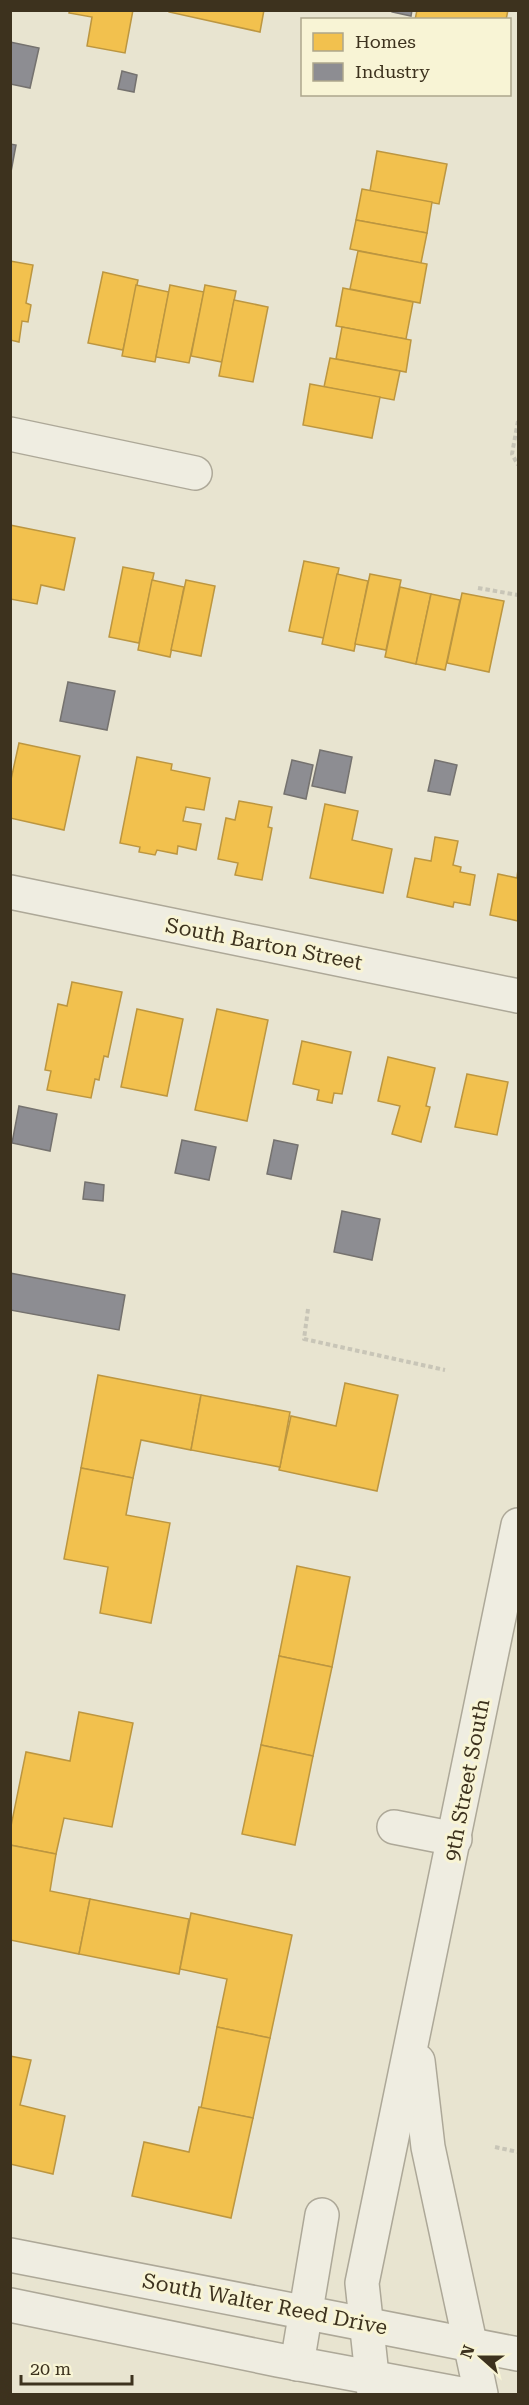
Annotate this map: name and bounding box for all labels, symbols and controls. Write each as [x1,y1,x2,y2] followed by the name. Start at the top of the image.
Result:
[301,18,511,96] legend
[355,31,416,52] text: Homes
[355,61,430,82] text: Industry
[164,913,365,975] street label: South Barton Street
[439,1696,495,1863] street label: 9th Street South
[141,2268,389,2340] street label: South Walter Reed Drive
[451,2327,511,2387] north arrow
[456,2343,479,2361] text: N
[21,2348,132,2386] scale bar
[30,2358,71,2379] text: 20 m

